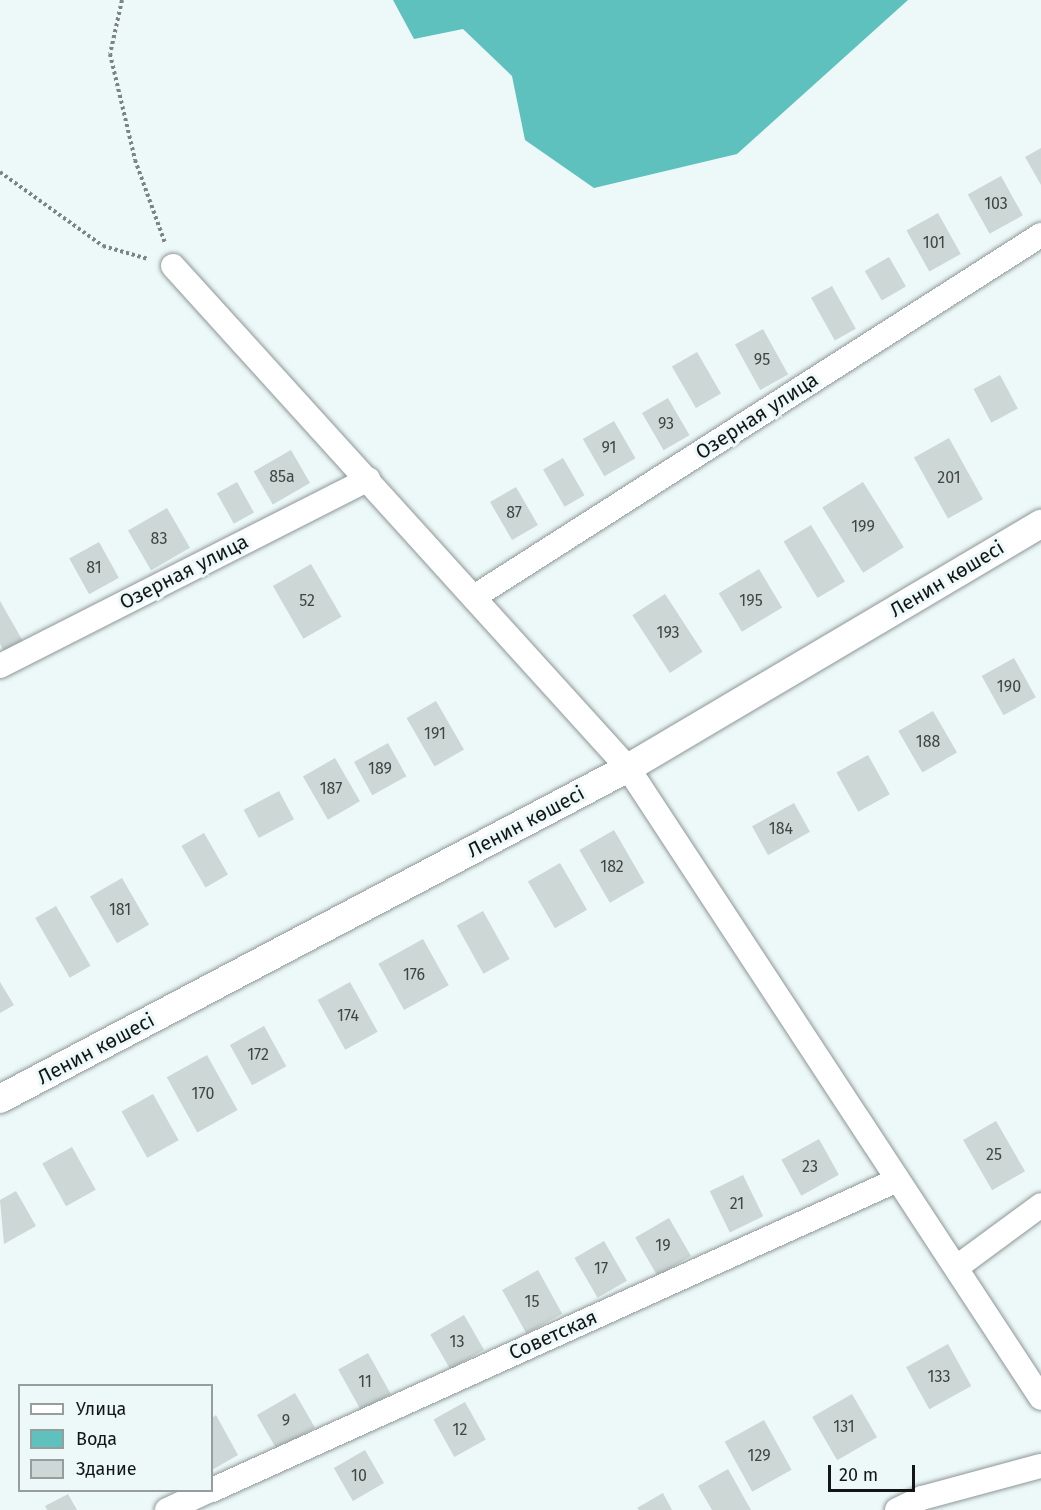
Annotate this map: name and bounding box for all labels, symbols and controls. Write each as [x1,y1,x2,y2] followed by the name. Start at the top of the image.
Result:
[984,194,1008,214] house number: 103
[923,233,945,253] house number: 101
[754,350,770,370] house number: 95
[691,368,823,464] street label: Озерная улица
[658,414,674,434] house number: 93
[601,438,617,458] house number: 91
[269,467,295,487] house number: 85а
[937,468,961,488] house number: 201
[506,503,522,523] house number: 87
[851,517,875,537] house number: 199
[116,529,252,615] street label: Озерная улица
[151,529,167,549] house number: 83
[886,535,1008,623] street label: Ленин көшесі
[86,558,102,578] house number: 81
[299,591,315,611] house number: 52
[739,591,763,611] house number: 195
[657,623,679,643] house number: 193
[997,677,1021,697] house number: 190
[424,724,446,744] house number: 191
[916,732,940,752] house number: 188
[368,759,392,779] house number: 189
[320,779,342,799] house number: 187
[463,781,589,863] street label: Ленин көшесі
[769,819,793,839] house number: 184
[600,857,624,877] house number: 182
[109,900,131,920] house number: 181
[403,965,425,985] house number: 176
[337,1006,359,1026] house number: 174
[33,1008,159,1090] street label: Ленин көшесі
[247,1045,269,1065] house number: 172
[192,1084,214,1104] house number: 170
[986,1145,1002,1165] house number: 25
[802,1157,818,1177] house number: 23
[730,1194,744,1214] house number: 21
[655,1236,671,1256] house number: 19
[594,1259,608,1279] house number: 17
[525,1292,539,1312] house number: 15
[505,1305,601,1365] street label: Советская
[450,1332,464,1352] house number: 13
[928,1367,950,1387] house number: 133
[358,1372,372,1392] house number: 11
[18,1384,213,1492] legend
[76,1398,126,1420] text: Улица
[282,1411,290,1431] house number: 9
[833,1417,855,1437] house number: 131
[453,1420,467,1440] house number: 12
[76,1428,117,1450] text: Вода
[747,1446,771,1466] house number: 129
[831,1453,918,1491] scale bar
[76,1458,137,1480] text: Здание
[839,1464,878,1486] text: 20 m
[351,1466,367,1486] house number: 10

